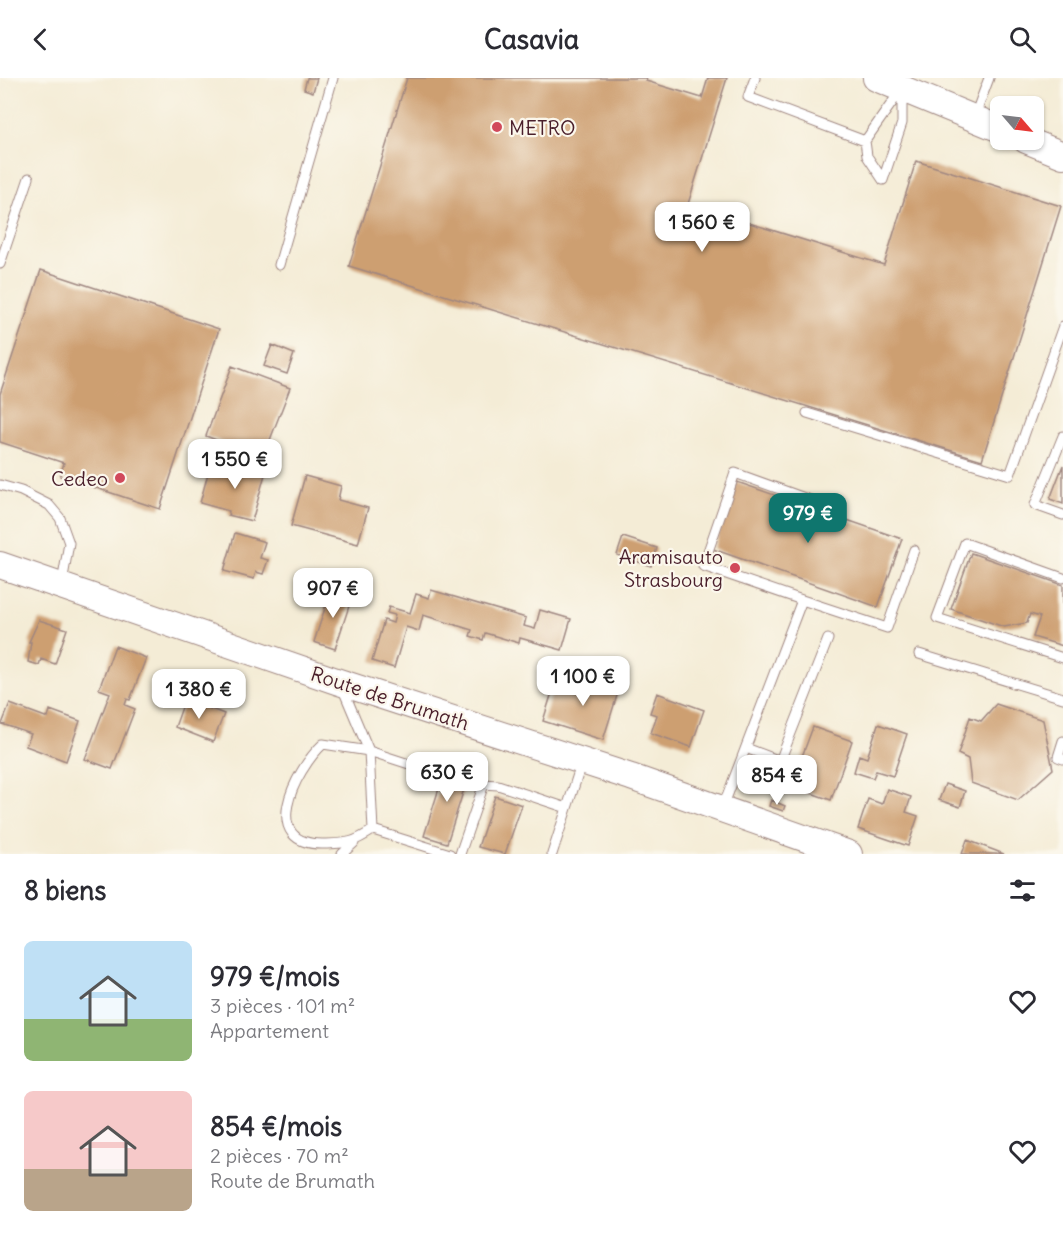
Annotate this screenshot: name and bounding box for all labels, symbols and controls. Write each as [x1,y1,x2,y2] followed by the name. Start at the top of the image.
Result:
[484,22,579,56] text: Casavia
[24,23,57,56] icon: back
[1006,23,1039,56] icon: search
[990,96,1044,150] north arrow
[990,96,1044,150] map controls
[509,115,576,140] place label: METRO
[490,120,504,134] marker: METRO
[647,202,757,253] pin: 1 560 €
[669,209,735,234] text: 1 560 €
[180,439,290,490] pin: 1 550 €
[202,446,268,471] text: 1 550 €
[51,466,108,491] place label: Cedeo
[113,471,127,485] marker: Cedeo
[766,493,850,544] pin: 979 €
[783,500,833,525] text: 979 €
[619,544,723,592] place label: Aramisauto Strasbourg
[728,561,742,575] marker: Aramisauto Strasbourg
[291,568,375,619] pin: 907 €
[307,575,359,600] text: 907 €
[528,656,638,707] pin: 1 100 €
[308,661,472,735] street label: Route de Brumath
[551,663,615,688] text: 1 100 €
[144,669,254,720] pin: 1 380 €
[166,676,232,701] text: 1 380 €
[405,752,489,803] pin: 630 €
[735,755,819,806] pin: 854 €
[420,759,474,784] text: 630 €
[751,762,803,787] text: 854 €
[24,874,106,907] text: 8 biens
[1006,874,1039,907] icon: filters
[210,960,340,993] text: 979 €/mois
[72,965,144,1037] icon: home
[1006,985,1039,1018] icon: heart
[210,993,355,1018] text: 3 pièces · 101 m²
[210,1018,329,1043] text: Appartement
[210,1110,342,1143] text: 854 €/mois
[72,1115,144,1187] icon: home
[1006,1135,1039,1168] icon: heart
[210,1143,349,1168] text: 2 pièces · 70 m²
[210,1168,375,1193] text: Route de Brumath

